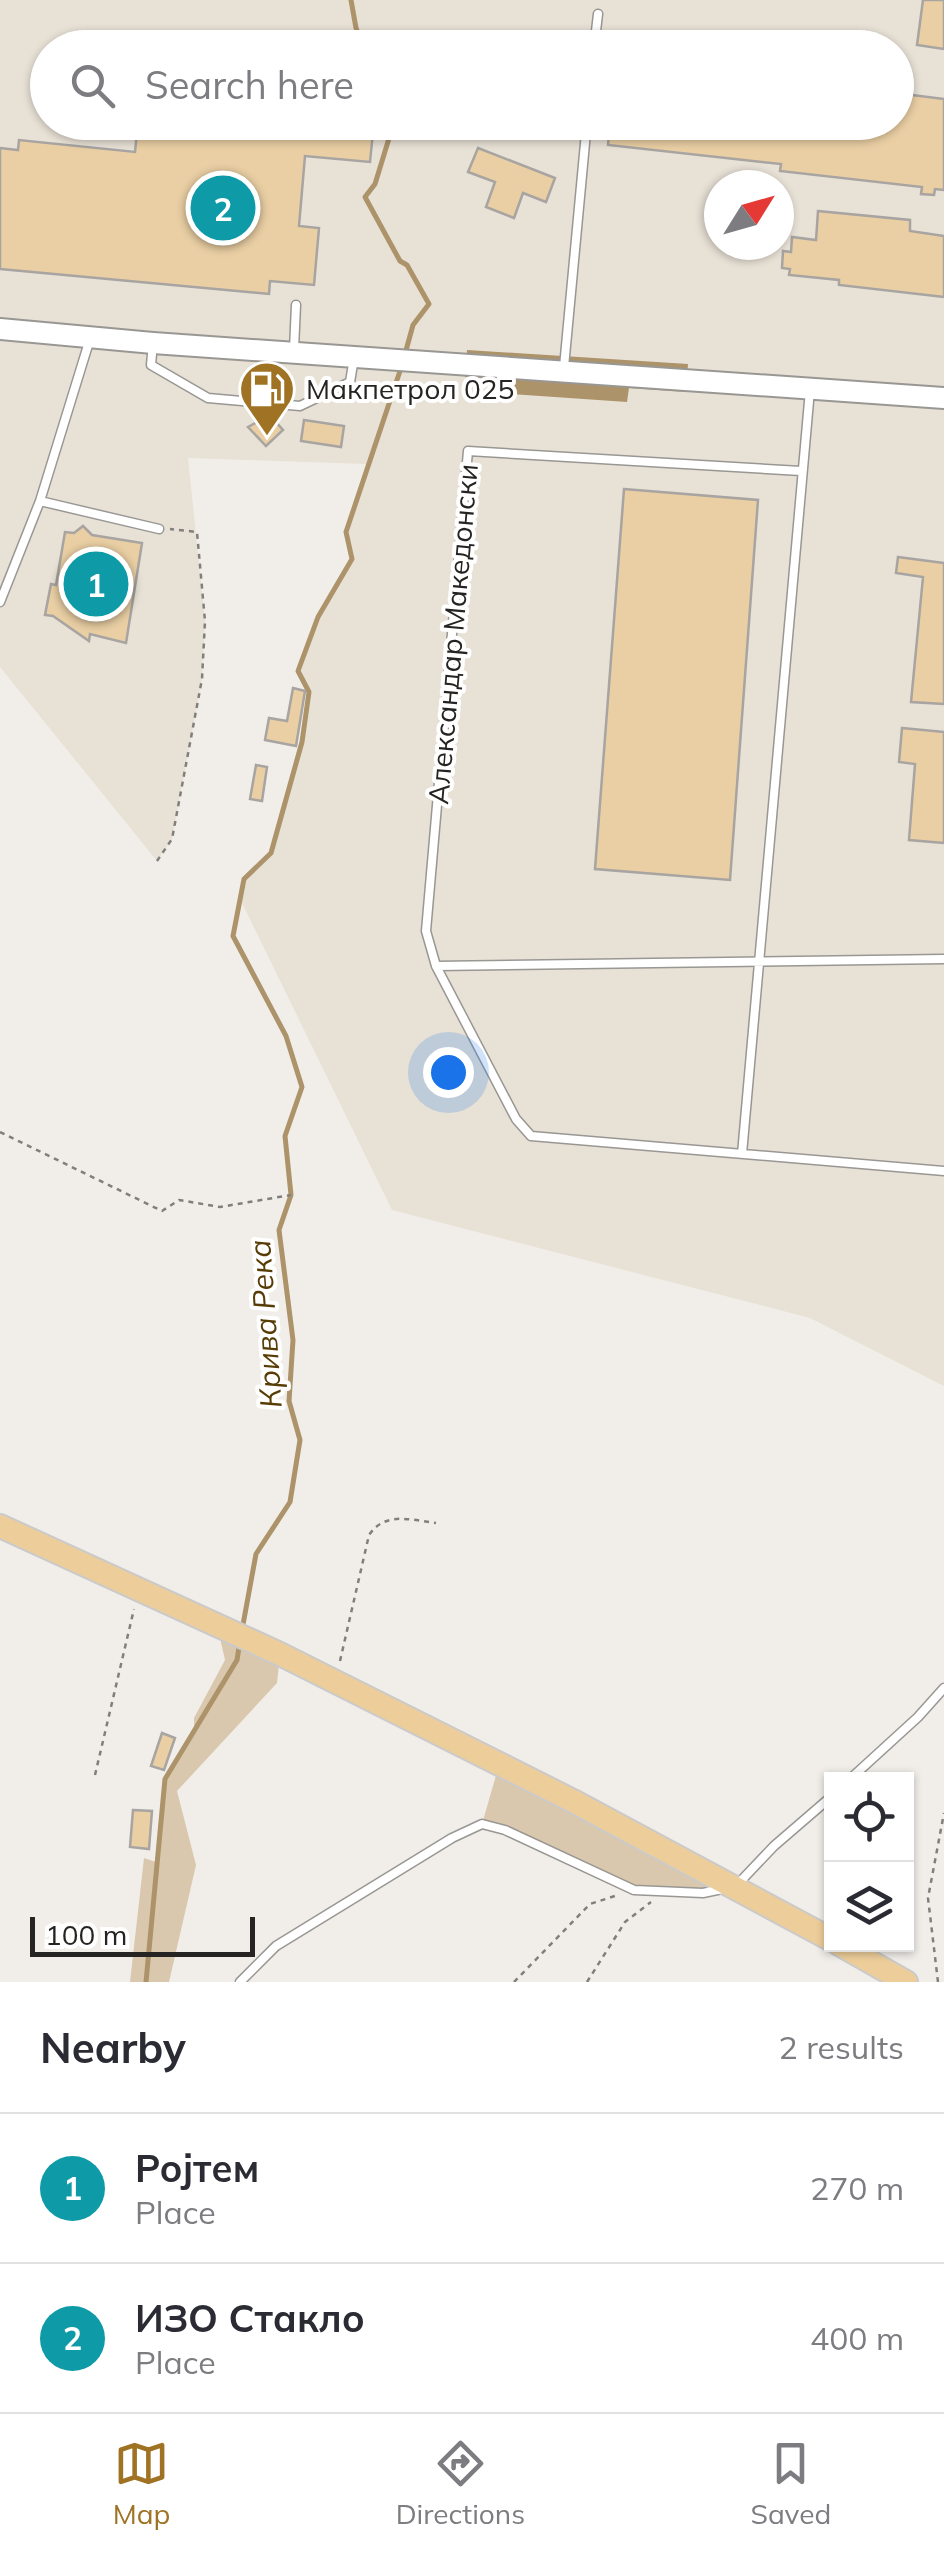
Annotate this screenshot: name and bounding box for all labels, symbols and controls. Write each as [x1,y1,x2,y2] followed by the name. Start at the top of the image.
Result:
[30,30,914,140] search box
[65,58,120,113] icon: search
[145,61,354,109] text: Search here
[190,170,256,246] pin: 2
[704,170,794,260] north arrow
[237,359,297,438] fuel station icon: Макпетрол 025
[306,371,514,406] place label: Макпетрол 025
[420,462,485,806] street label: Александар Македонски
[64,546,128,622] pin: 1
[423,1047,474,1098] your location
[240,1239,290,1410] water label: Крива Река
[824,1772,914,1952] map controls
[824,1772,914,1862] button: locate
[824,1862,914,1952] button: layers
[30,1912,255,1956] scale bar
[45,1917,127,1952] text: 100 m
[40,2021,186,2074] text: Nearby
[779,2027,904,2067] text: 2 results
[135,2144,259,2192] text: Ројтем
[63,2168,82,2208] text: 1
[810,2168,904,2208] text: 270 m
[135,2192,216,2232] text: Place
[135,2294,365,2342] text: ИЗО Стакло
[63,2318,82,2358] text: 2
[810,2318,904,2358] text: 400 m
[135,2342,216,2382] text: Place
[113,2436,170,2531] tab: Map
[396,2436,525,2531] tab: Directions
[750,2436,831,2531] tab: Saved

